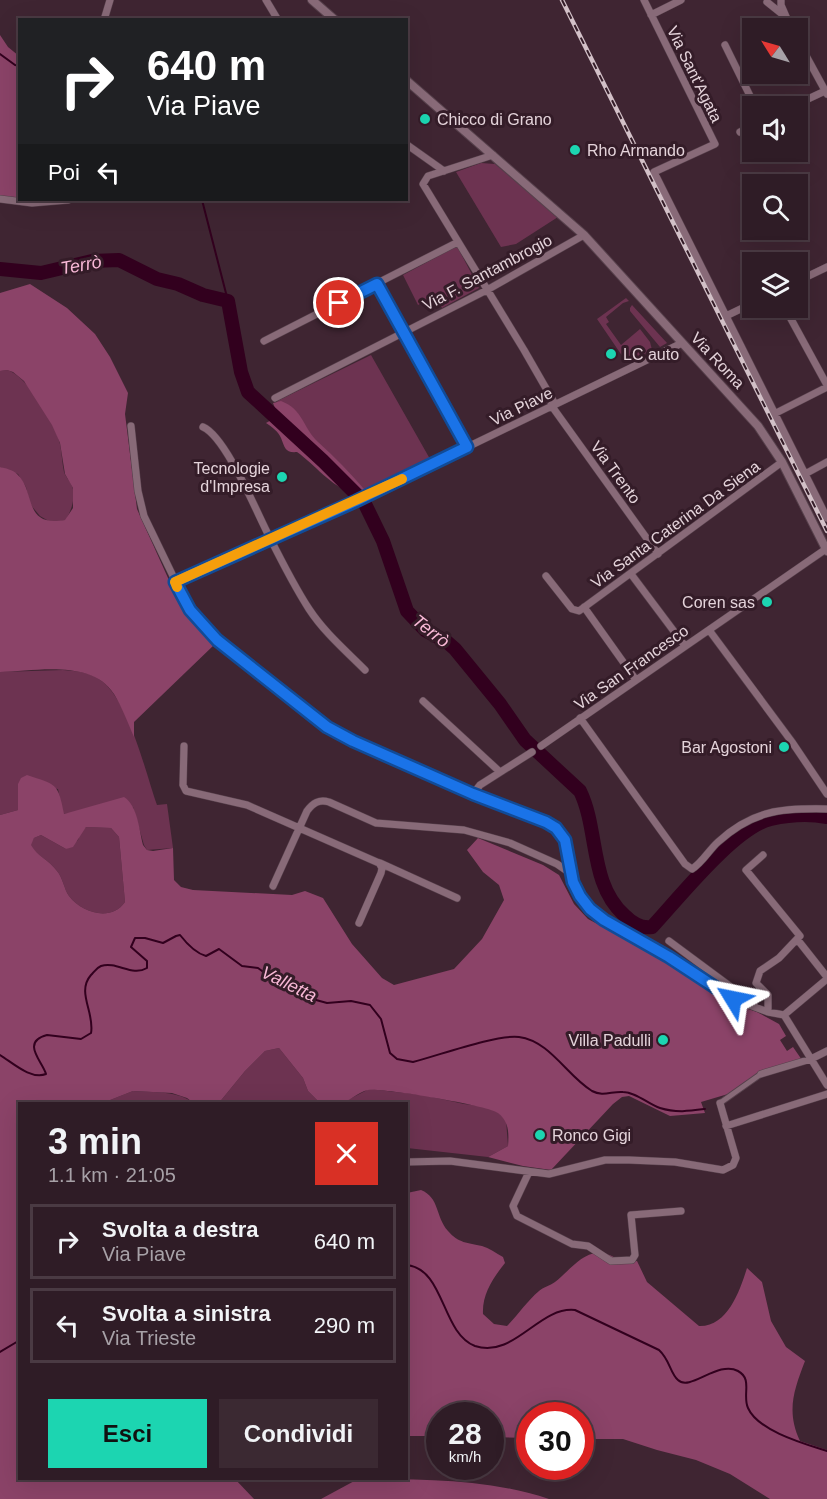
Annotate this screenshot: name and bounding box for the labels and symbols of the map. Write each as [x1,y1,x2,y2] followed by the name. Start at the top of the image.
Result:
[742,18,808,84] north arrow
[664,23,725,125] street label: Via Sant'Agata
[437,111,552,128] place label: Chicco di Grano
[418,112,432,126] marker: Chicco di Grano
[587,142,685,159] place label: Rho Armando
[568,143,582,157] marker: Rho Armando
[420,231,555,314] street label: Via F. Santambrogio
[59,252,103,278] water label: Terrò
[313,277,364,328] pin
[688,329,748,392] street label: Via Roma
[623,346,679,363] place label: LC auto
[604,347,618,361] marker: LC auto
[487,384,555,429] street label: Via Piave
[587,438,644,507] street label: Via Trento
[588,457,763,591] street label: Via Santa Caterina Da Siena
[194,460,270,495] place label: Tecnologie d'Impresa
[275,470,289,484] marker: Tecnologie d'Impresa
[682,594,755,611] place label: Coren sas
[760,595,774,609] marker: Coren sas
[409,610,453,652] water label: Terrò
[571,622,691,713] street label: Via San Francesco
[681,739,772,756] place label: Bar Agostoni
[777,740,791,754] marker: Bar Agostoni
[258,962,320,1006] water label: Valletta
[701,967,765,1031] position arrow
[569,1032,651,1049] place label: Villa Padulli
[656,1033,670,1047] marker: Villa Padulli
[552,1127,631,1144] place label: Ronco Gigi
[533,1128,547,1142] marker: Ronco Gigi
[516,1402,594,1480] speed limit sign: 30

